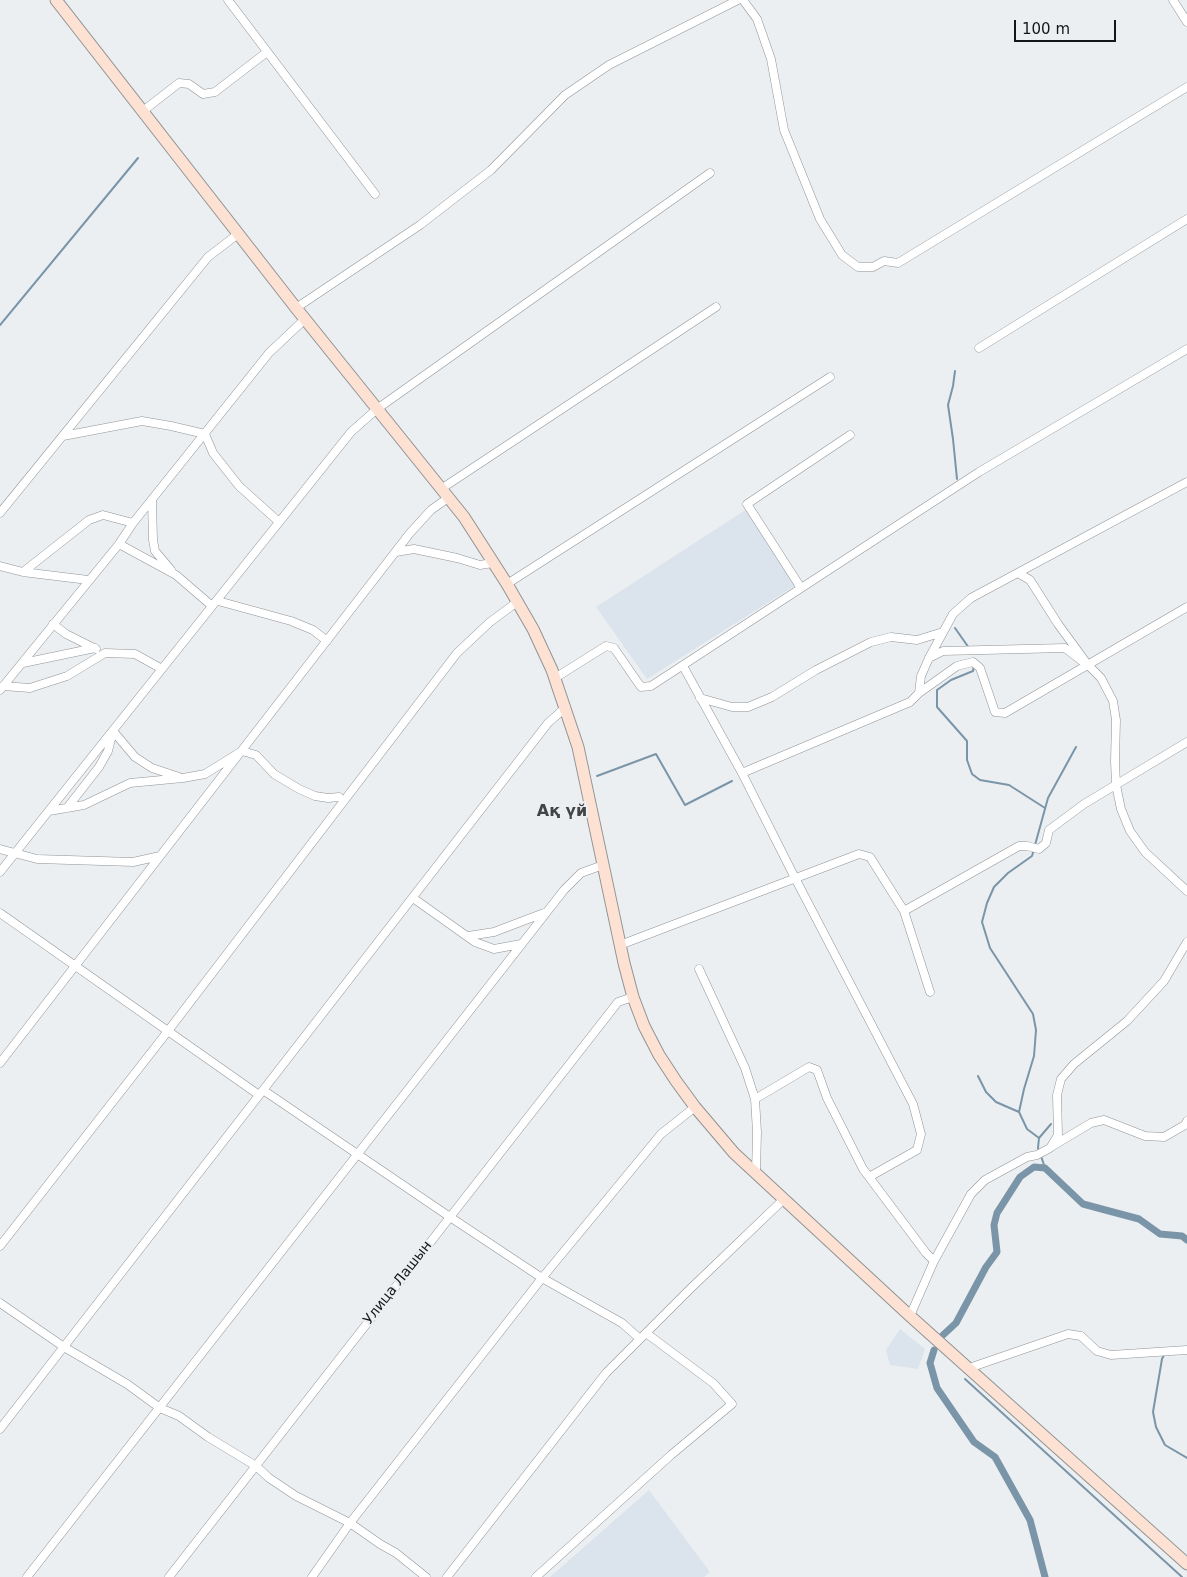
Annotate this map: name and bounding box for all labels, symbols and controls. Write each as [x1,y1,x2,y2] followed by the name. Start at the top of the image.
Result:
[1017,10,1120,42] scale bar
[1022,20,1070,38] text: 100 m
[537,802,587,822] district label: Ақ үй
[360,1238,436,1328] street label: Улица Лашын

